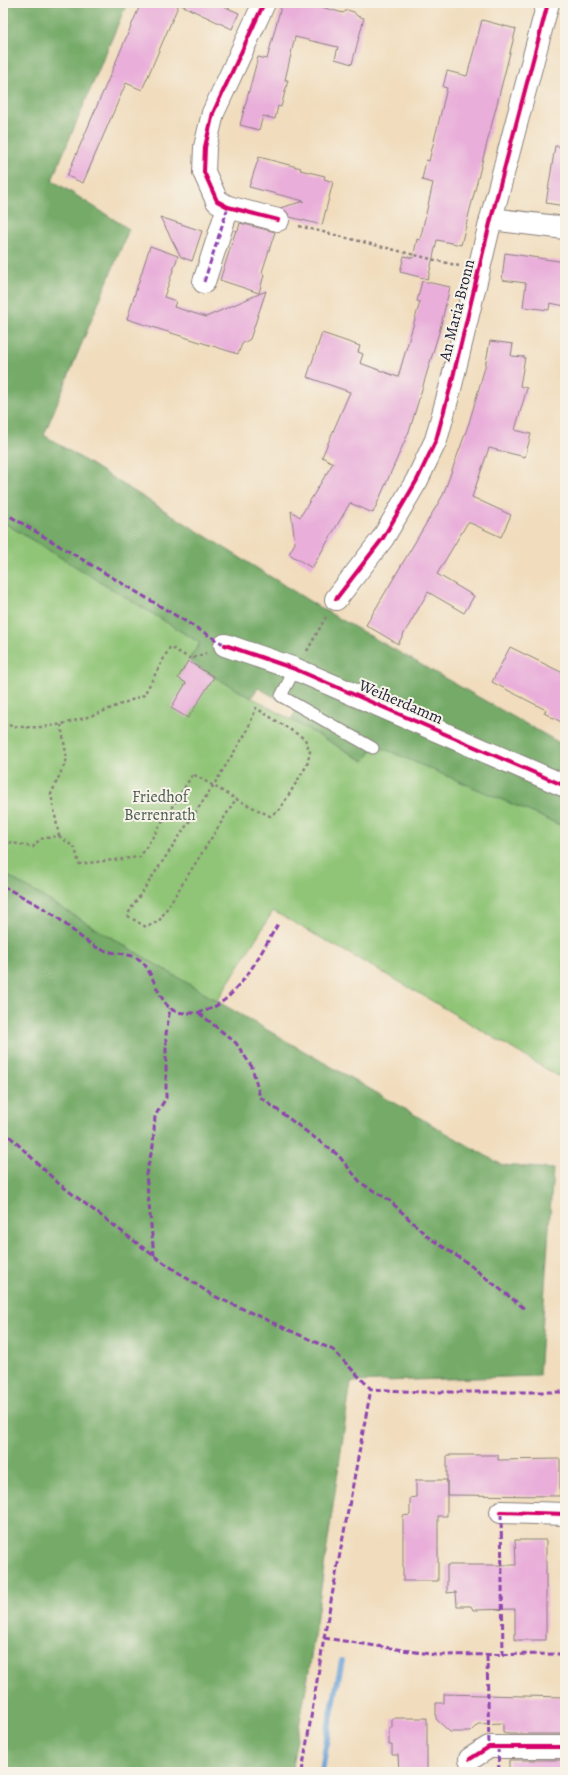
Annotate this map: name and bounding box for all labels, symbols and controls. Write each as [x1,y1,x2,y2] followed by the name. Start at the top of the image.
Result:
[434,257,480,364] street label: An Maria Bronn
[354,674,447,730] street label: Weiherdamm
[124,786,196,826] park label: Friedhof Berrenrath

